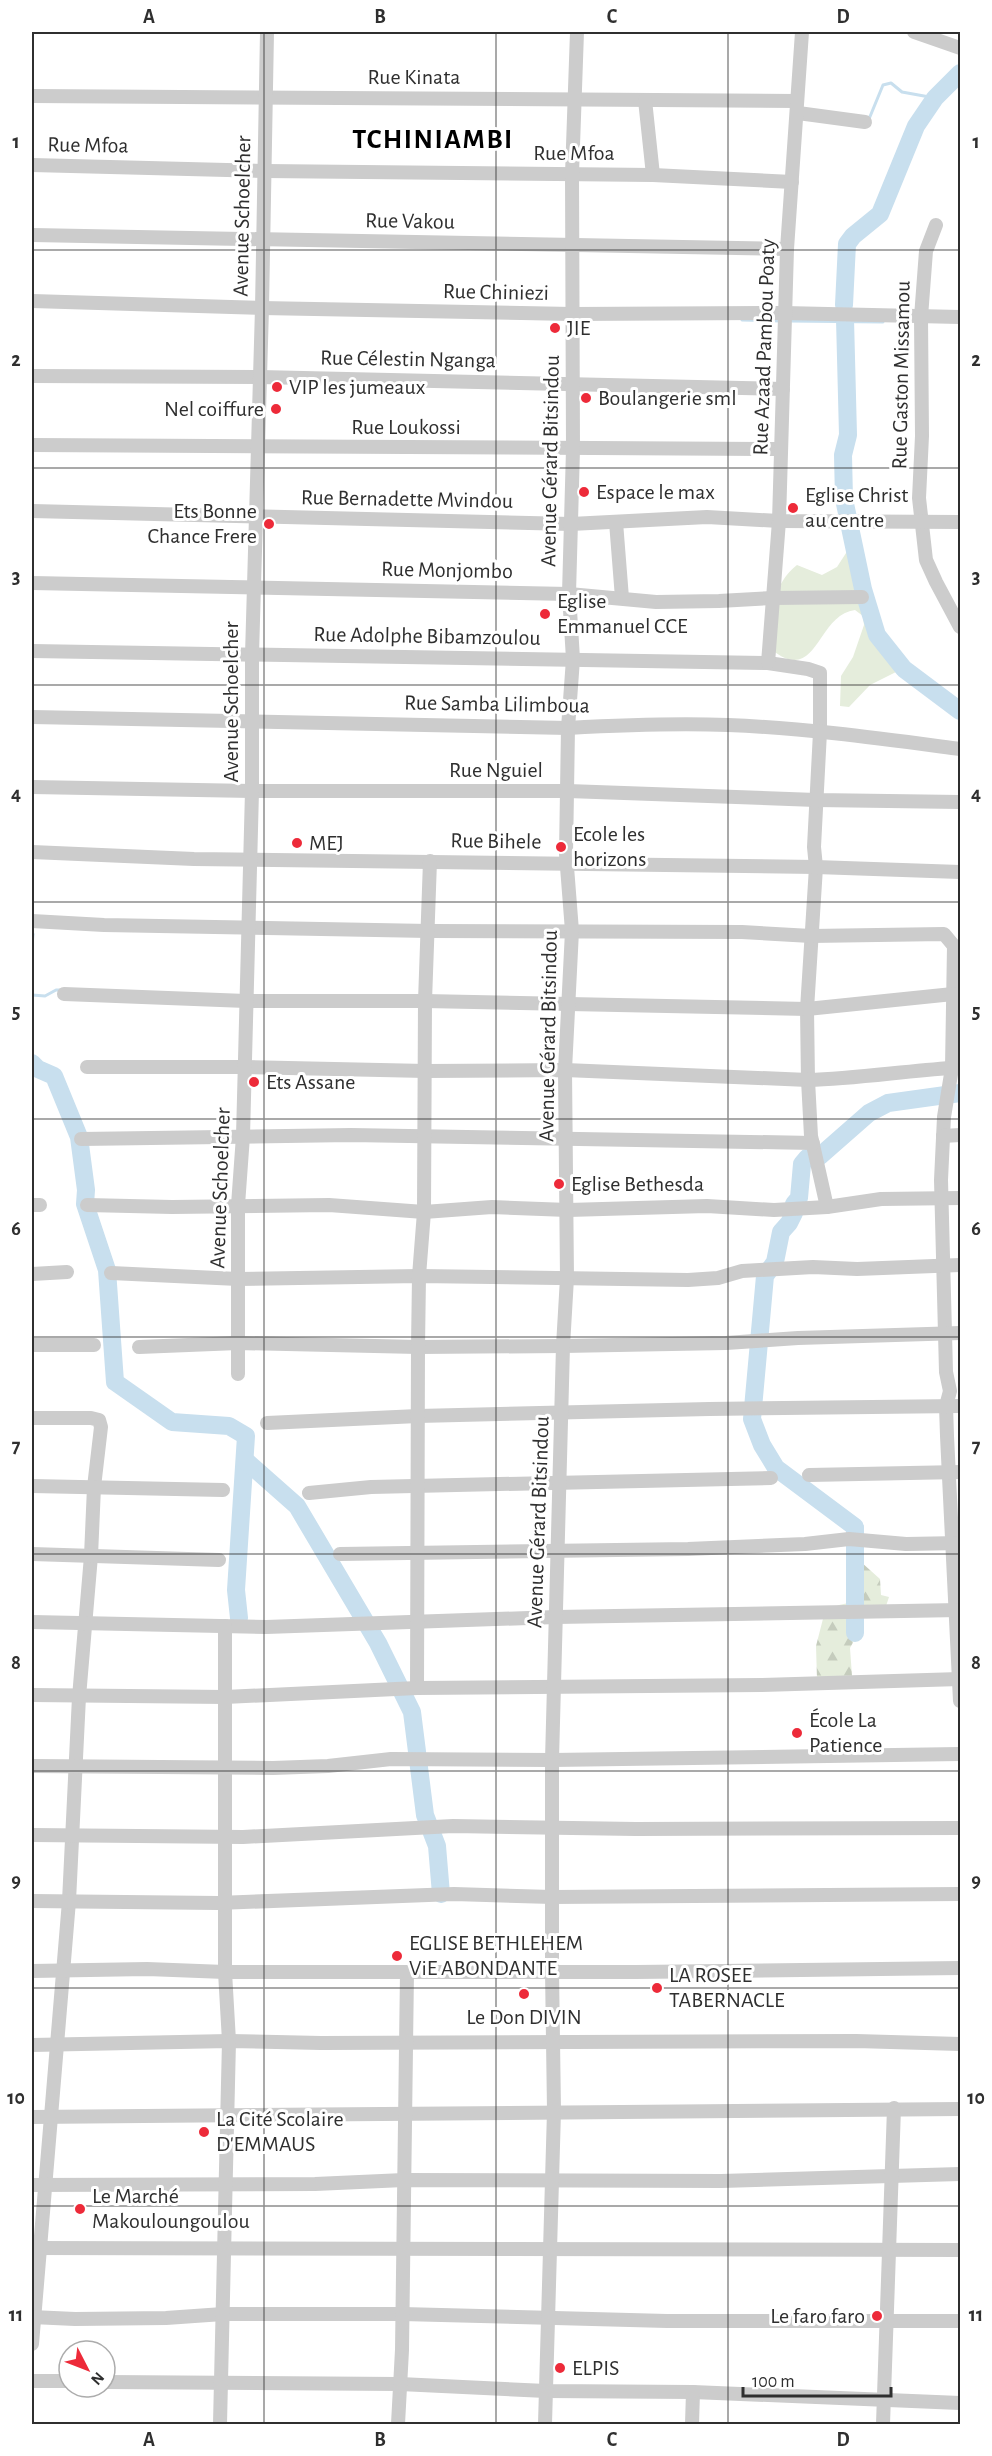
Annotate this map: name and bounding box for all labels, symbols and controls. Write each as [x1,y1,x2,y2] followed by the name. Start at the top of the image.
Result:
[143,7,155,27] text: A
[374,7,386,27] text: B
[607,7,618,27] text: C
[836,7,850,27] text: D
[368,66,460,88] street label: Rue Kinata
[352,126,514,154] district label: TCHINIAMBI
[12,132,20,152] text: 1
[972,132,980,152] text: 1
[47,133,129,157] street label: Rue Mfoa
[230,135,254,297] street label: Avenue Schoelcher
[533,142,615,164] street label: Rue Mfoa
[365,209,455,233] street label: Rue Vakou
[749,238,779,456] street label: Rue Azaad Pambou Poaty
[443,280,549,304] street label: Rue Chiniezi
[888,280,914,470] street label: Rue Gaston Missamou
[567,317,591,339] place label: JIE
[548,321,562,335] marker: JIE
[320,346,496,372] street label: Rue Célestin Nganga
[11,350,21,370] text: 2
[971,350,981,370] text: 2
[537,355,563,567] street label: Avenue Gérard Bitsindou
[289,376,426,398] place label: VIP les jumeaux
[270,380,284,394] marker: VIP les jumeaux
[598,387,737,409] place label: Boulangerie sml
[579,391,593,405] marker: Boulangerie sml
[164,398,264,420] place label: Nel coiffure
[269,402,283,416] marker: Nel coiffure
[351,416,461,438] street label: Rue Loukossi
[596,481,715,503] place label: Espace le max
[805,484,908,531] place label: Eglise Christ au centre
[577,485,591,499] marker: Espace le max
[301,486,513,512] street label: Rue Bernadette Mvindou
[147,500,257,547] place label: Ets Bonne Chance Frere
[786,501,800,515] marker: Eglise Christ au centre
[262,517,276,531] marker: Ets Bonne Chance Frere
[381,558,513,582] street label: Rue Monjombo
[12,567,20,587] text: 3
[972,567,980,587] text: 3
[557,590,688,637] place label: Eglise Emmanuel CCE
[538,607,552,621] marker: Eglise Emmanuel CCE
[220,621,242,783] street label: Avenue Schoelcher
[313,623,541,649] street label: Rue Adolphe Bibamzoulou
[404,691,590,717] street label: Rue Samba Lilimboua
[449,759,543,781] street label: Rue Nguiel
[11,784,21,804] text: 4
[971,784,981,804] text: 4
[573,823,646,870] place label: Ecole les horizons
[450,829,542,853] street label: Rue Bihele
[309,832,344,854] place label: MEJ
[290,836,304,850] marker: MEJ
[554,840,568,854] marker: Ecole les horizons
[535,930,561,1142] street label: Avenue Gérard Bitsindou
[12,1002,20,1022] text: 5
[972,1002,980,1022] text: 5
[266,1071,355,1093] place label: Ets Assane
[247,1075,261,1089] marker: Ets Assane
[206,1107,234,1269] street label: Avenue Schoelcher
[571,1173,704,1195] place label: Eglise Bethesda
[552,1177,566,1191] marker: Eglise Bethesda
[11,1219,21,1239] text: 6
[971,1219,981,1239] text: 6
[523,1416,553,1628] street label: Avenue Gérard Bitsindou
[12,1436,21,1456] text: 7
[972,1436,981,1456] text: 7
[11,1653,21,1673] text: 8
[971,1653,981,1673] text: 8
[809,1708,882,1756] place label: École La Patience
[790,1726,804,1740] marker: École La Patience
[11,1871,21,1891] text: 9
[971,1871,981,1891] text: 9
[409,1932,583,1979] place label: EGLISE BETHLEHEM ViE ABONDANTE
[390,1949,404,1963] marker: EGLISE BETHLEHEM ViE ABONDANTE
[669,1964,785,2011] place label: LA ROSEE TABERNACLE
[650,1981,664,1995] marker: LA ROSEE TABERNACLE
[517,1987,531,2001] marker: Le Don DIVIN
[466,2006,582,2028] place label: Le Don DIVIN
[7,2088,25,2108] text: 10
[967,2088,985,2108] text: 10
[216,2108,344,2155] place label: La Cité Scolaire D'EMMAUS
[197,2125,211,2139] marker: La Cité Scolaire D'EMMAUS
[92,2185,250,2232] place label: Le Marché Makouloungoulou
[73,2202,87,2216] marker: Le Marché Makouloungoulou
[9,2305,23,2325] text: 11
[770,2305,865,2327] place label: Le faro faro
[969,2305,983,2325] text: 11
[870,2309,884,2323] marker: Le faro faro
[57,2339,117,2399] north arrow
[572,2357,619,2379] place label: ELPIS
[743,2360,892,2398] scale bar
[553,2361,567,2375] marker: ELPIS
[88,2369,107,2388] text: N
[752,2373,795,2391] text: 100 m
[143,2430,155,2450] text: A
[374,2430,386,2450] text: B
[607,2430,618,2450] text: C
[836,2430,850,2450] text: D

